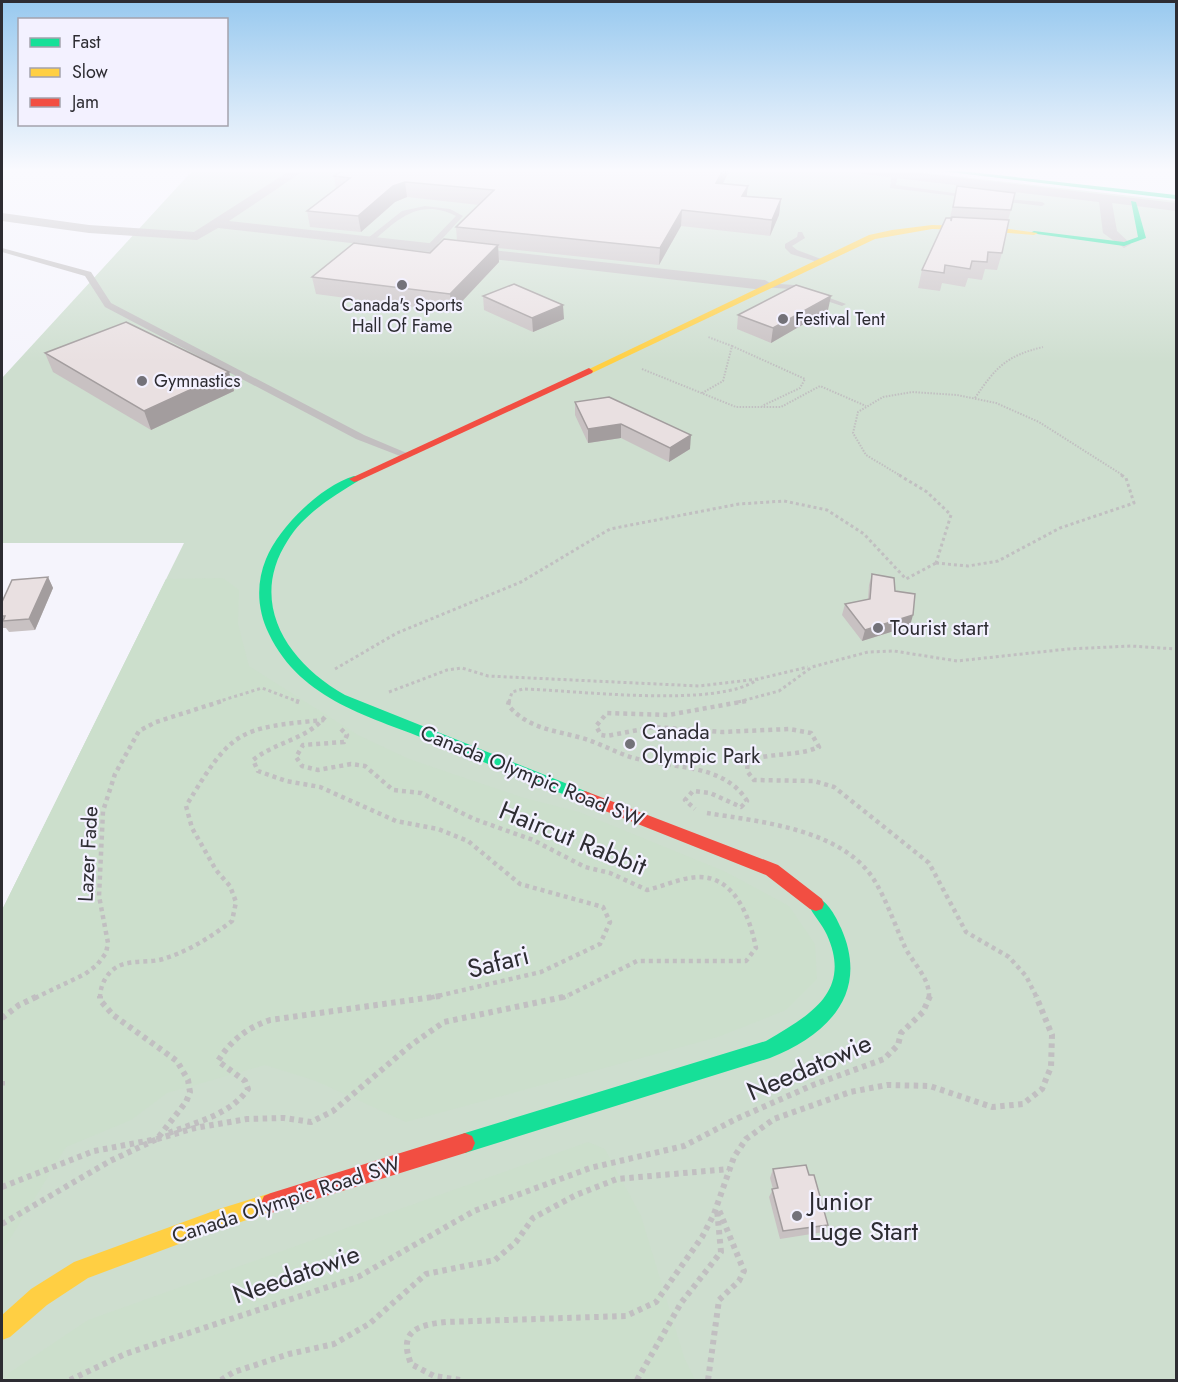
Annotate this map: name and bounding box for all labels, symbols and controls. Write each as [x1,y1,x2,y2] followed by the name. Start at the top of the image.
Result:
[18,18,228,126] legend
[72,29,101,55] text: Fast
[72,59,109,85] text: Slow
[70,89,99,115] text: Jam
[395,278,409,292] marker: Canada's Sports Hall Of Fame
[341,292,463,339] place label: Canada's Sports Hall Of Fame
[795,306,885,332] place label: Festival Tent
[776,312,790,326] marker: Festival Tent
[154,368,240,394] place label: Gymnastics
[135,374,149,388] marker: Gymnastics
[890,613,988,643] place label: Tourist start
[871,621,885,635] marker: Tourist start
[416,717,648,835] street label: Canada Olympic Road SW
[642,717,761,771] place label: Canada Olympic Park
[623,737,637,751] marker: Canada Olympic Park
[493,791,653,885] street label: Haircut Rabbit
[71,805,106,903] street label: Lazer Fade
[463,936,533,988] street label: Safari
[741,1024,877,1110] street label: Needatowie
[168,1149,404,1251] street label: Canada Olympic Road SW
[806,1182,919,1250] place label: Junior Luge Start
[790,1209,804,1223] marker: Junior Luge Start
[227,1235,365,1313] street label: Needatowie

